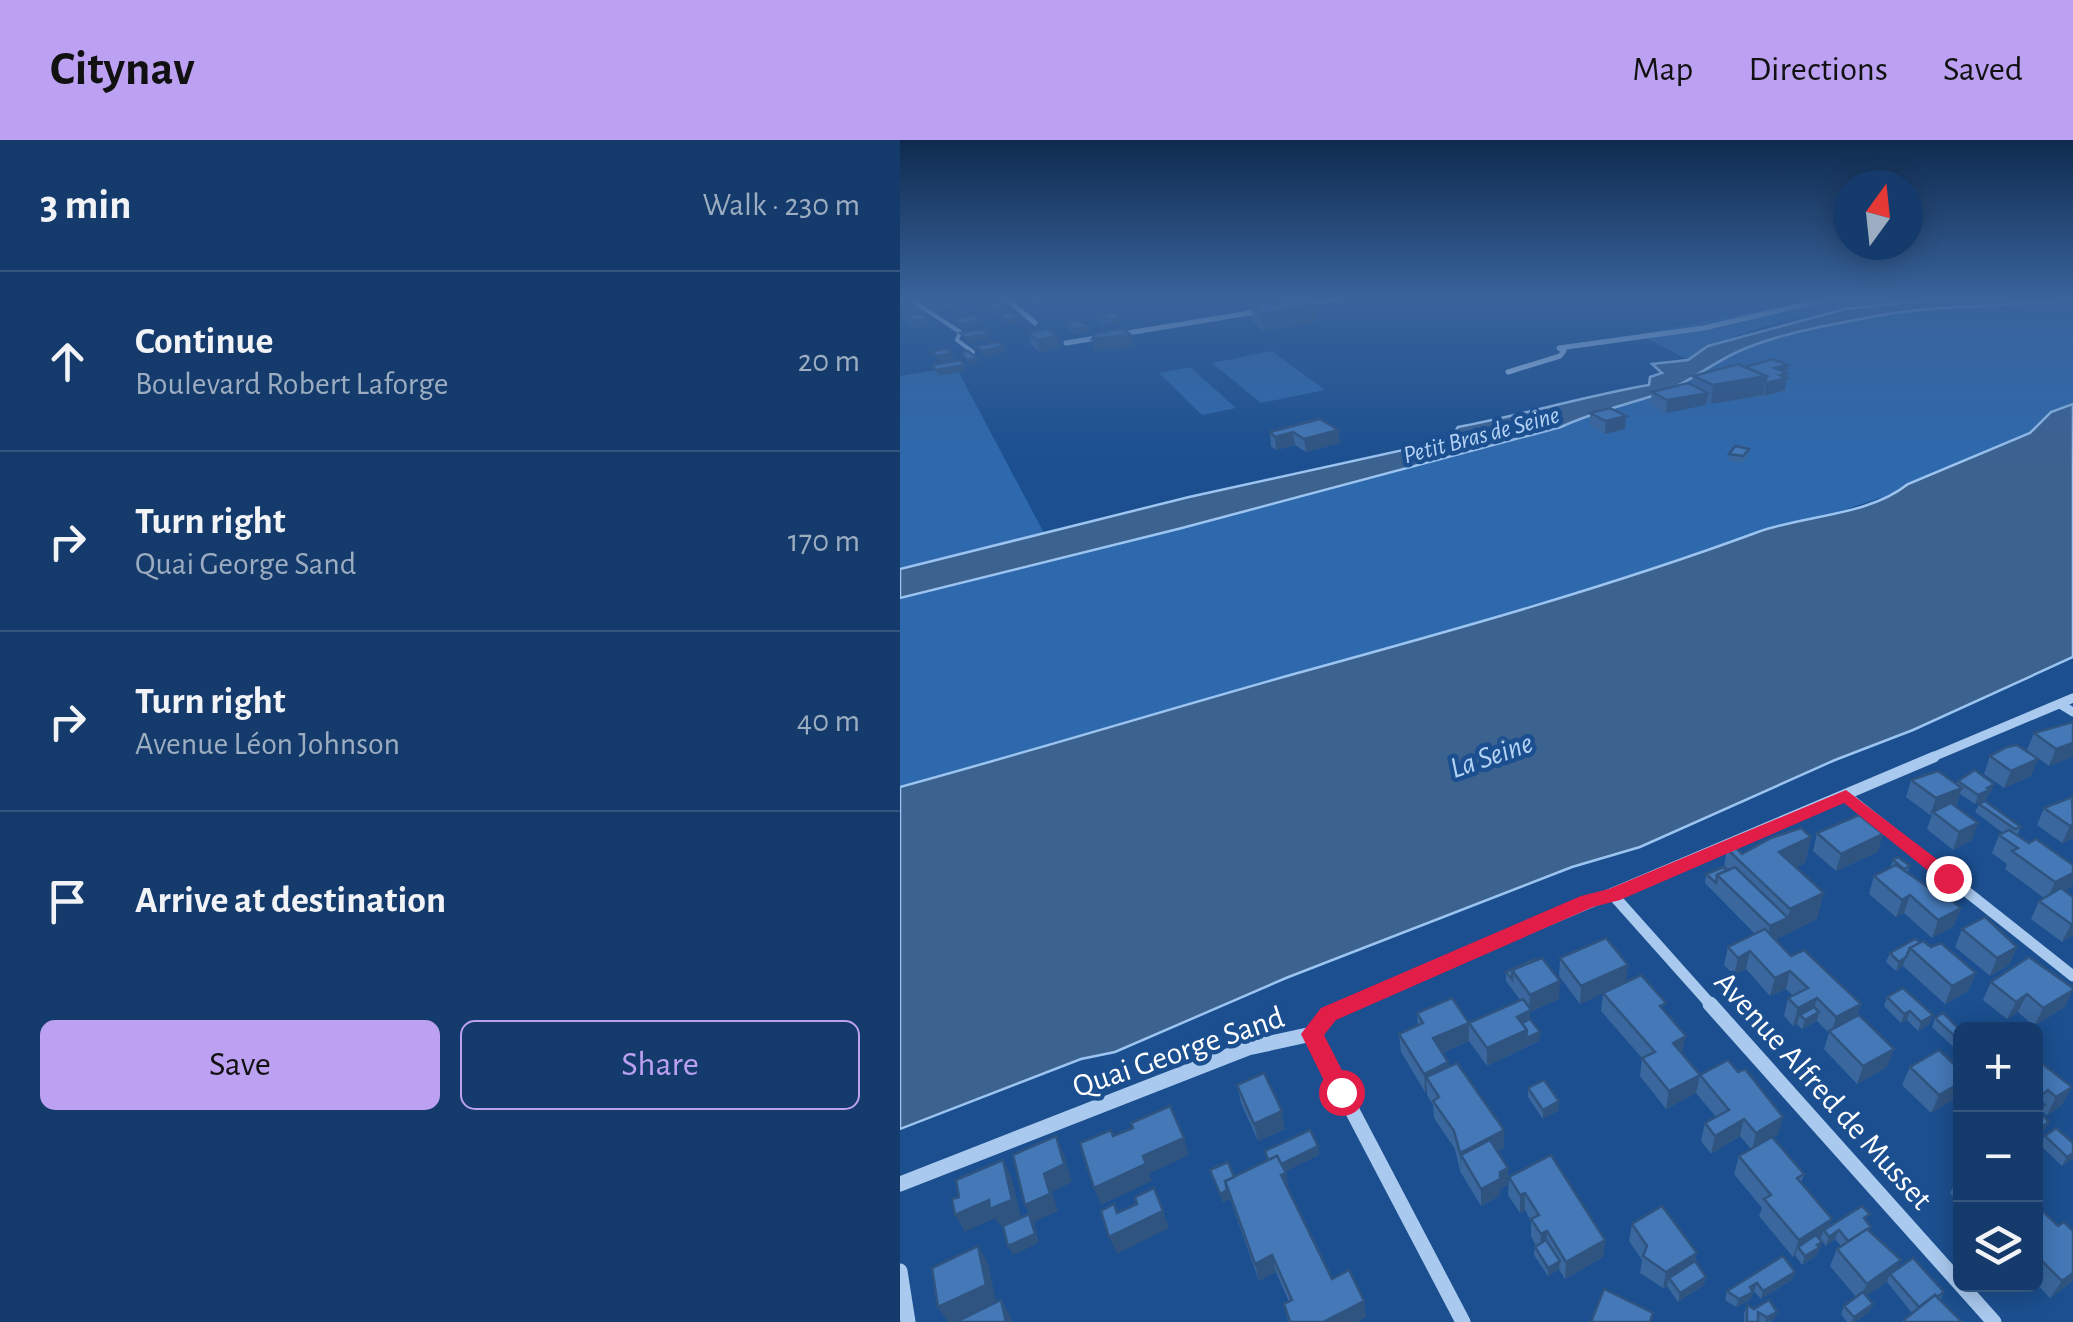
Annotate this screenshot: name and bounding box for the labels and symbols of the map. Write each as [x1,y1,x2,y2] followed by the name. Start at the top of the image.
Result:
[1833,170,1923,260] north arrow
[1401,403,1562,468] water label: Petit Bras de Seine
[1446,728,1537,784] water label: La Seine
[1926,856,1972,902] route end
[1708,966,1938,1216] street label: Avenue Alfred de Musset
[1069,1001,1288,1103] street label: Quai George Sand
[1319,1070,1365,1116] route start

